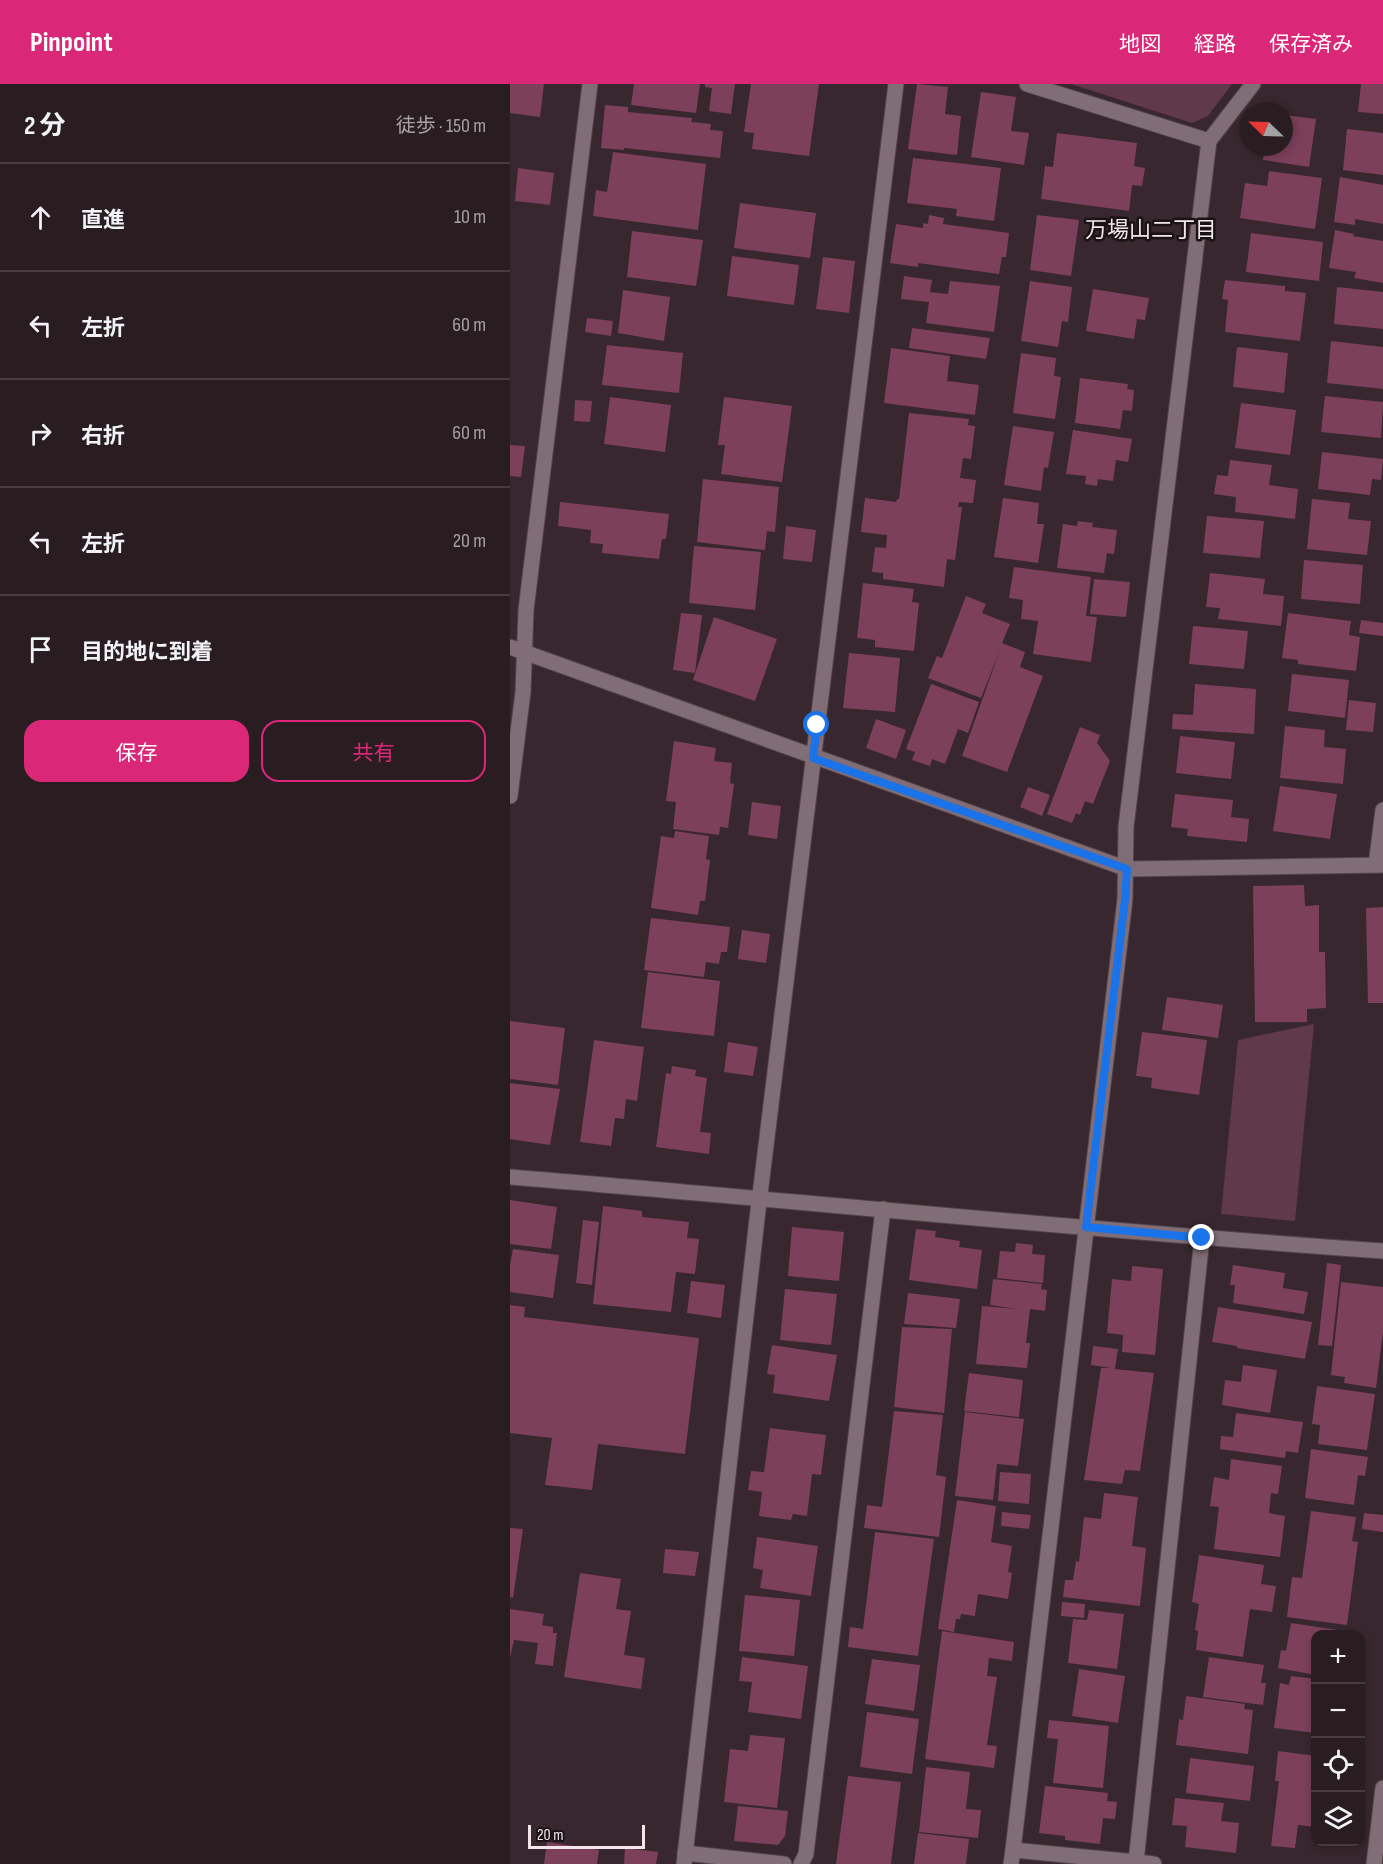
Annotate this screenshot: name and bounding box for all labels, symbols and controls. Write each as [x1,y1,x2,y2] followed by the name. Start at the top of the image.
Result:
[30,26,113,59] text: Pinpoint
[1119,32,1161,57] text: 地図
[1194,32,1236,57] text: 経路
[1269,32,1353,57] text: 保存済み
[1239,102,1293,156] north arrow
[24,111,65,142] text: 2 分
[396,114,486,138] text: 徒歩 · 150 m
[24,201,57,234] icon: ahead
[454,205,486,229] text: 10 m
[81,207,125,234] text: 直進
[1085,217,1217,244] district label: 万場山二丁目
[24,309,57,342] icon: left
[452,313,486,337] text: 60 m
[81,315,125,342] text: 左折
[24,417,57,450] icon: right
[452,421,486,445] text: 60 m
[81,423,125,450] text: 右折
[24,525,57,558] icon: left
[453,529,486,553] text: 20 m
[81,531,125,558] text: 左折
[24,633,57,666] icon: arrive
[81,639,213,666] text: 目的地に到着
[803,711,829,737] route start
[24,720,249,782] button: 保存
[261,720,486,782] button: 共有
[1188,1224,1214,1250] route end
[1311,1630,1365,1846] map controls
[1311,1630,1365,1684] button: +
[1311,1684,1365,1738] button: −
[1311,1738,1365,1792] button: locate
[1311,1792,1365,1846] button: layers
[528,1822,645,1850] scale bar
[537,1826,564,1845] text: 20 m

